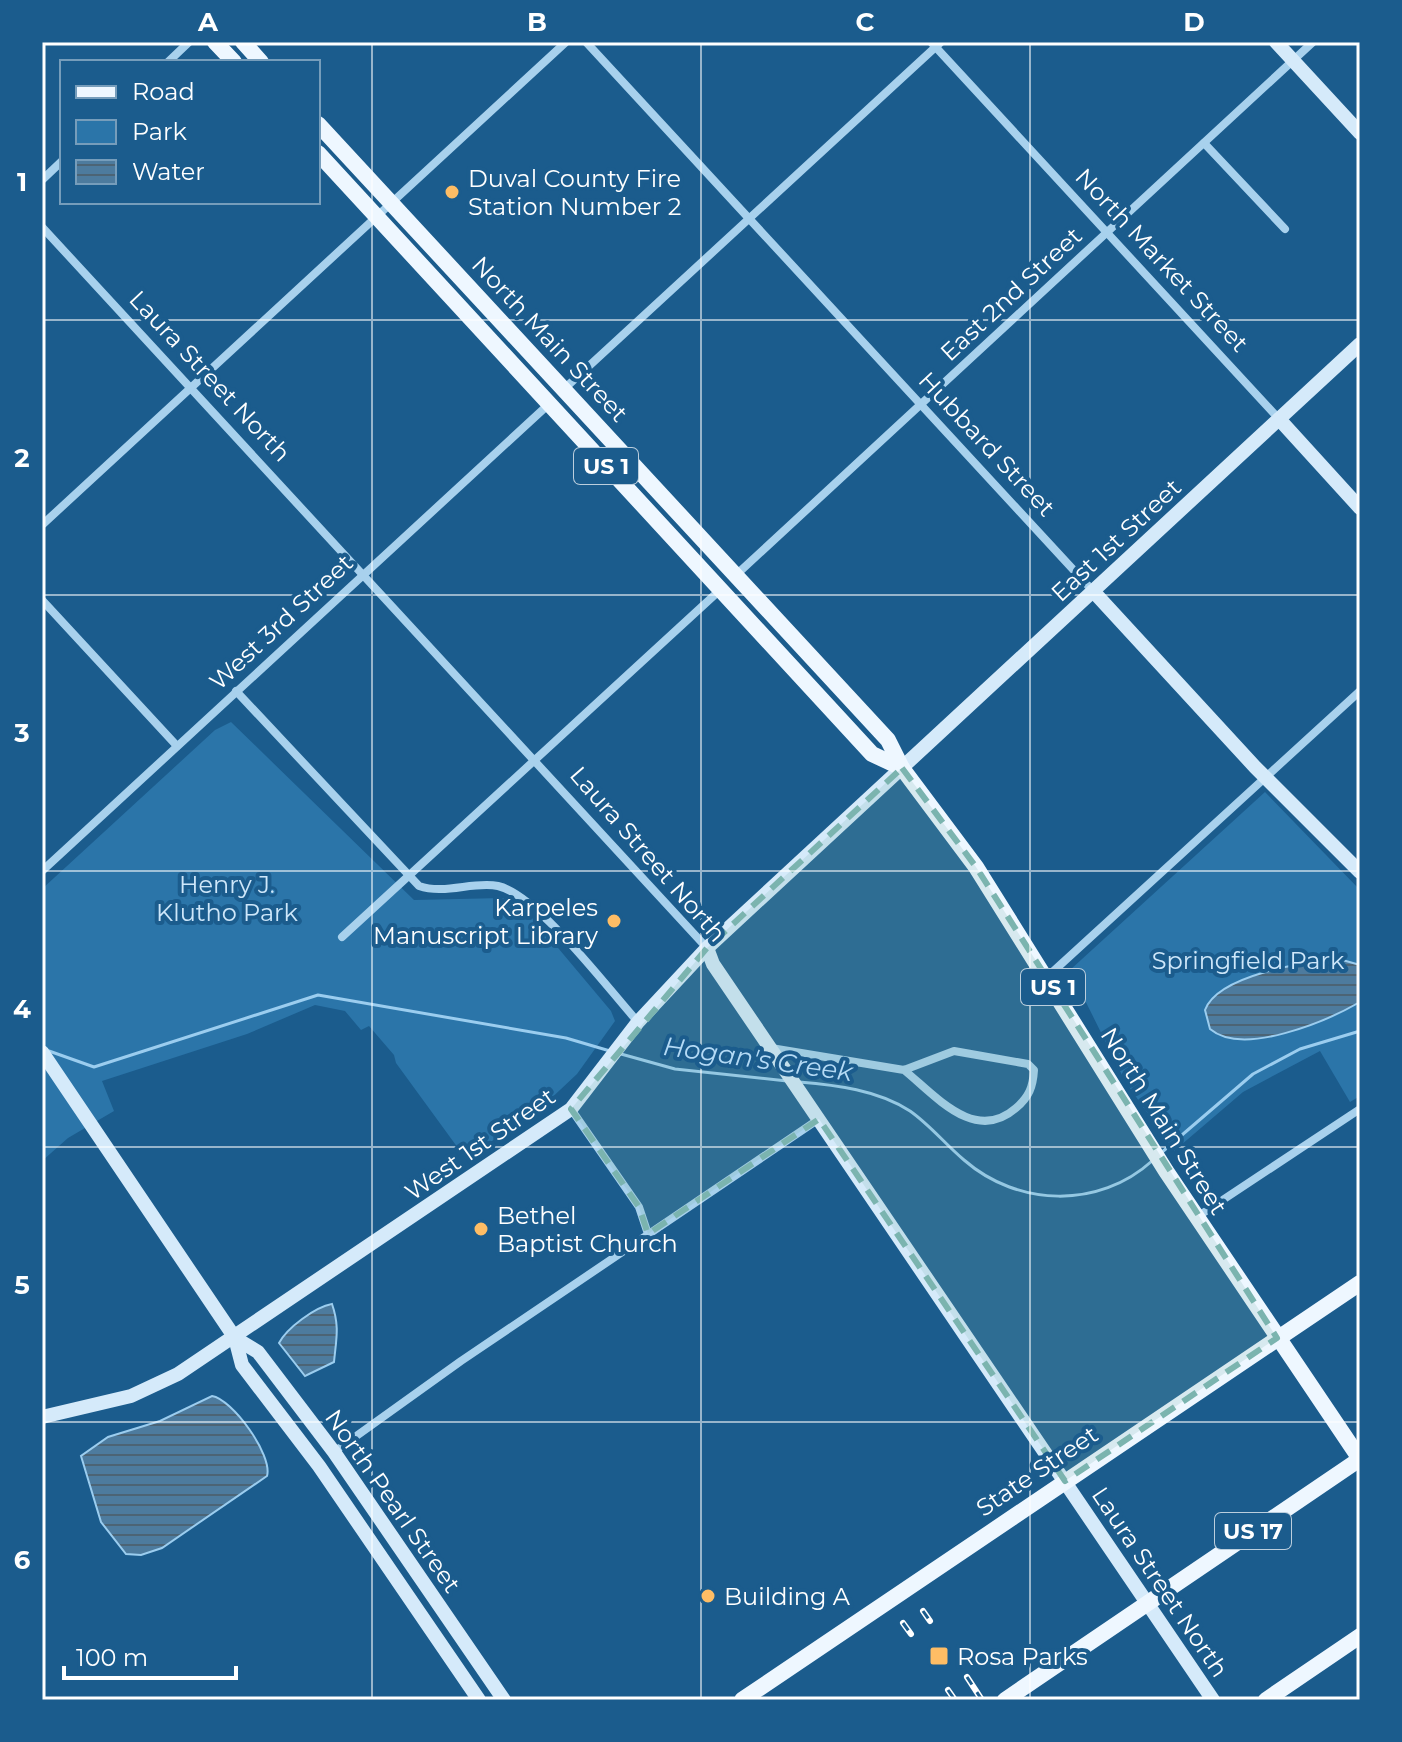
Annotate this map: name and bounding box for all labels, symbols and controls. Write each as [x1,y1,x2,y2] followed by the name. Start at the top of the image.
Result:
[197,6,219,38] text: A
[527,6,547,38] text: B
[856,6,875,38] text: C
[1183,6,1205,38] text: D
[60,60,320,204] legend
[132,77,195,106] text: Road
[132,117,187,146] text: Park
[132,157,205,186] text: Water
[1069,162,1255,358] street label: North Market Street
[468,164,681,221] place label: Duval County Fire Station Number 2
[17,166,27,198] text: 1
[443,183,461,201] marker: Duval County Fire Station Number 2
[934,221,1088,367] street label: East 2nd Street
[466,250,634,428] street label: North Main Street
[123,285,297,467] street label: Laura Street North
[913,366,1061,522] street label: Hubbard Street
[14,442,30,474] text: 2
[574,448,638,484] road number: US 1
[1045,472,1187,607] street label: East 1st Street
[203,548,359,696] street label: West 3rd Street
[13,717,30,749] text: 3
[564,760,732,948] street label: Laura Street North
[156,870,299,927] park label: Henry J. Klutho Park
[373,893,598,950] place label: Karpeles Manuscript Library
[605,912,623,930] marker: Karpeles Manuscript Library
[1152,946,1345,975] park label: Springfield Park
[1021,969,1085,1005] road number: US 1
[13,993,31,1025] text: 4
[1095,1022,1234,1220] street label: North Main Street
[661,1030,856,1088] water label: Hogan's Creek
[399,1081,561,1207] street label: West 1st Street
[497,1201,678,1258] place label: Bethel Baptist Church
[472,1220,490,1238] marker: Bethel Baptist Church
[14,1269,30,1301] text: 5
[319,1404,467,1598] street label: North Pearl Street
[971,1419,1104,1522] street label: State Street
[1086,1481,1234,1683] street label: Laura Street North
[1215,1513,1291,1549] road number: US 17
[14,1544,31,1576] text: 6
[724,1582,851,1611] place label: Building A
[699,1587,717,1605] marker: Building A
[64,1630,236,1680] scale bar
[957,1642,1088,1671] place label: Rosa Parks
[76,1643,148,1672] text: 100 m
[928,1645,950,1667] marker: Rosa Parks

